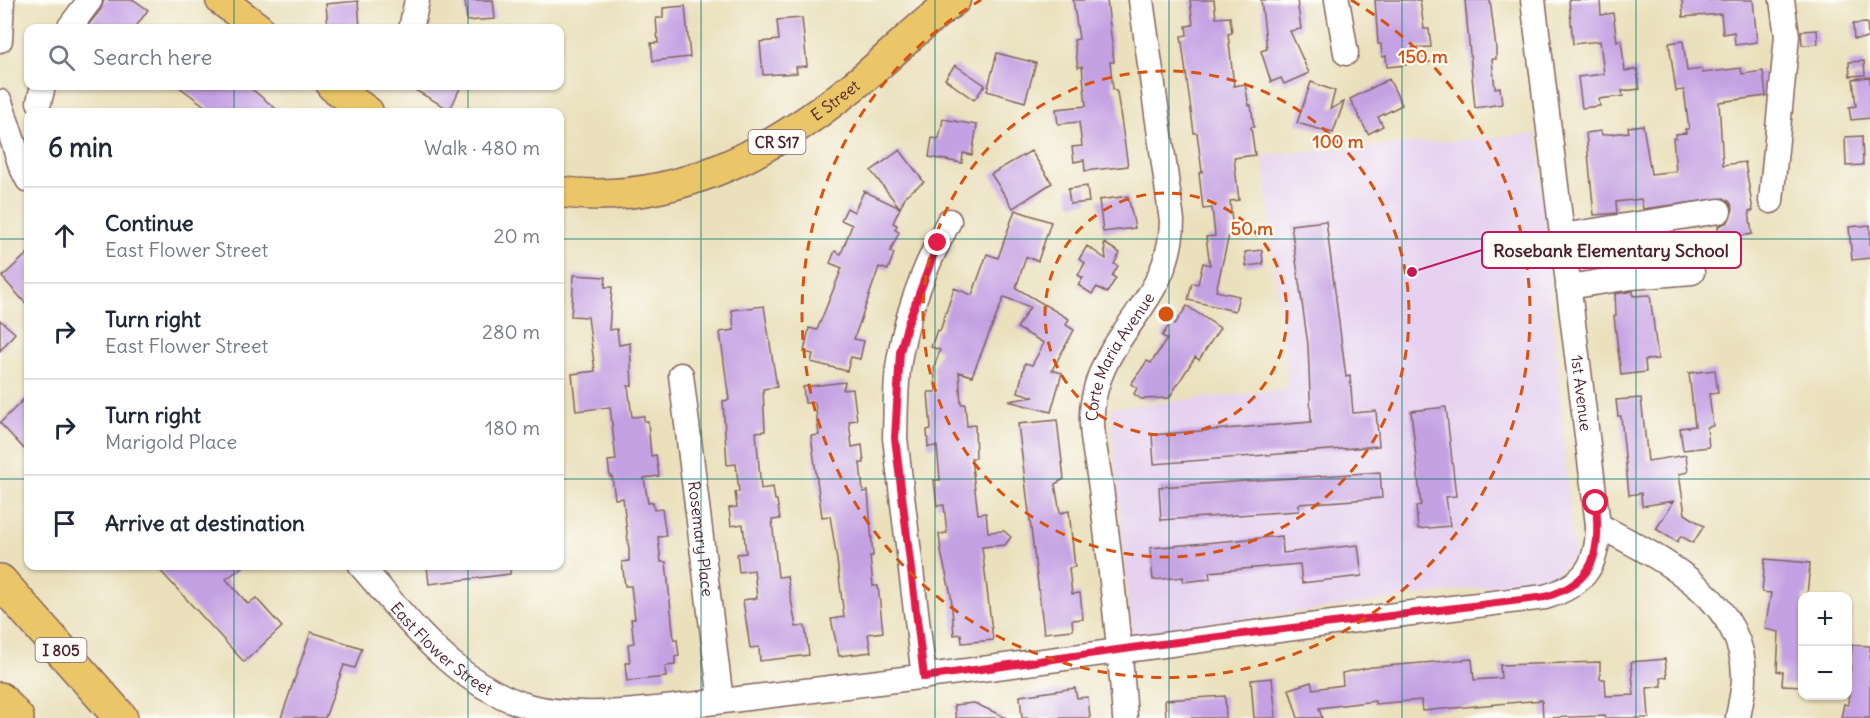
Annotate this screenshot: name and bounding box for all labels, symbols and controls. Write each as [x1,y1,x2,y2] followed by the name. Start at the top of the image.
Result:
[24,24,564,90] search box
[45,41,78,74] icon: search
[93,43,212,71] text: Search here
[1398,45,1448,68] text: 150 m
[807,75,864,125] street label: E Street
[748,130,806,154] road number: CR S17
[1313,130,1364,153] text: 100 m
[48,131,113,164] text: 6 min
[424,135,540,160] text: Walk · 480 m
[105,209,194,237] text: Continue
[1231,217,1273,240] text: 50 m
[48,219,81,252] icon: ahead
[494,223,540,248] text: 20 m
[924,229,950,255] route end
[1482,232,1741,268] callout: Rosebank Elementary School
[105,237,268,262] text: East Flower Street
[1493,239,1729,262] text: Rosebank Elementary School
[1082,289,1158,421] street label: Corte Maria Avenue
[1156,304,1176,324] centre of rings
[105,305,201,333] text: Turn right
[48,315,81,348] icon: right
[482,319,540,344] text: 280 m
[105,333,268,358] text: East Flower Street
[1567,354,1596,432] street label: 1st Avenue
[105,401,201,429] text: Turn right
[48,411,81,444] icon: right
[485,415,540,440] text: 180 m
[105,429,237,454] text: Marigold Place
[684,480,718,598] street label: Rosemary Place
[1582,489,1608,515] route start
[48,507,81,540] icon: arrive
[105,509,305,537] text: Arrive at destination
[1798,592,1852,700] map controls
[1798,592,1852,646] button: +
[386,598,497,700] street label: East Flower Street
[36,638,86,662] road number: I 805
[1798,646,1852,700] button: −

